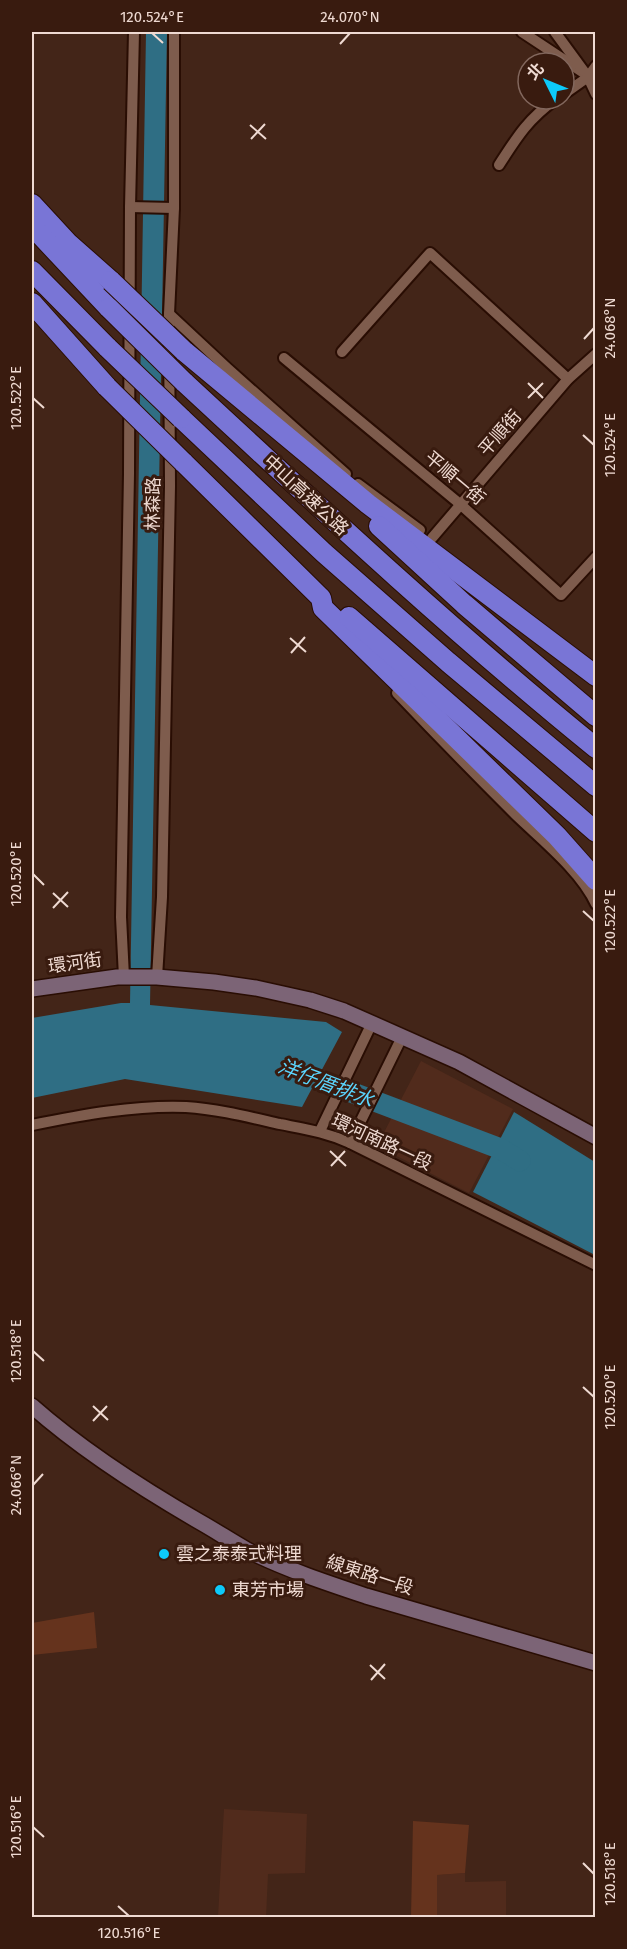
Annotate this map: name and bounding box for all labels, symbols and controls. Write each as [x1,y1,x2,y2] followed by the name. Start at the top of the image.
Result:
[120,8,184,26] text: 120.524°E
[320,8,380,26] text: 24.070°N
[516,51,576,111] north arrow
[523,59,548,83] text: 北
[601,297,619,359] text: 24.068°N
[7,366,25,430] text: 120.522°E
[474,405,526,461] street label: 平順街
[601,413,619,477] text: 120.524°E
[420,446,490,510] street label: 平順一街
[259,450,353,540] street label: 中山高速公路
[142,477,164,531] street label: 林森路
[7,841,25,907] text: 120.520°E
[601,889,619,953] text: 120.522°E
[47,948,103,978] street label: 環河街
[275,1054,378,1112] water label: 洋仔厝排水
[328,1109,436,1175] street label: 環河南路一段
[7,1319,25,1383] text: 120.518°E
[601,1364,619,1430] text: 120.520°E
[7,1455,25,1515] text: 24.066°N
[176,1543,302,1565] place label: 雲之泰泰式料理
[157,1547,171,1561] marker: 雲之泰泰式料理
[324,1551,416,1599] street label: 線東路一段
[232,1579,304,1601] place label: 東芳市場
[213,1583,227,1597] marker: 東芳市場
[7,1795,25,1859] text: 120.516°E
[601,1842,619,1906] text: 120.518°E
[97,1924,161,1942] text: 120.516°E

